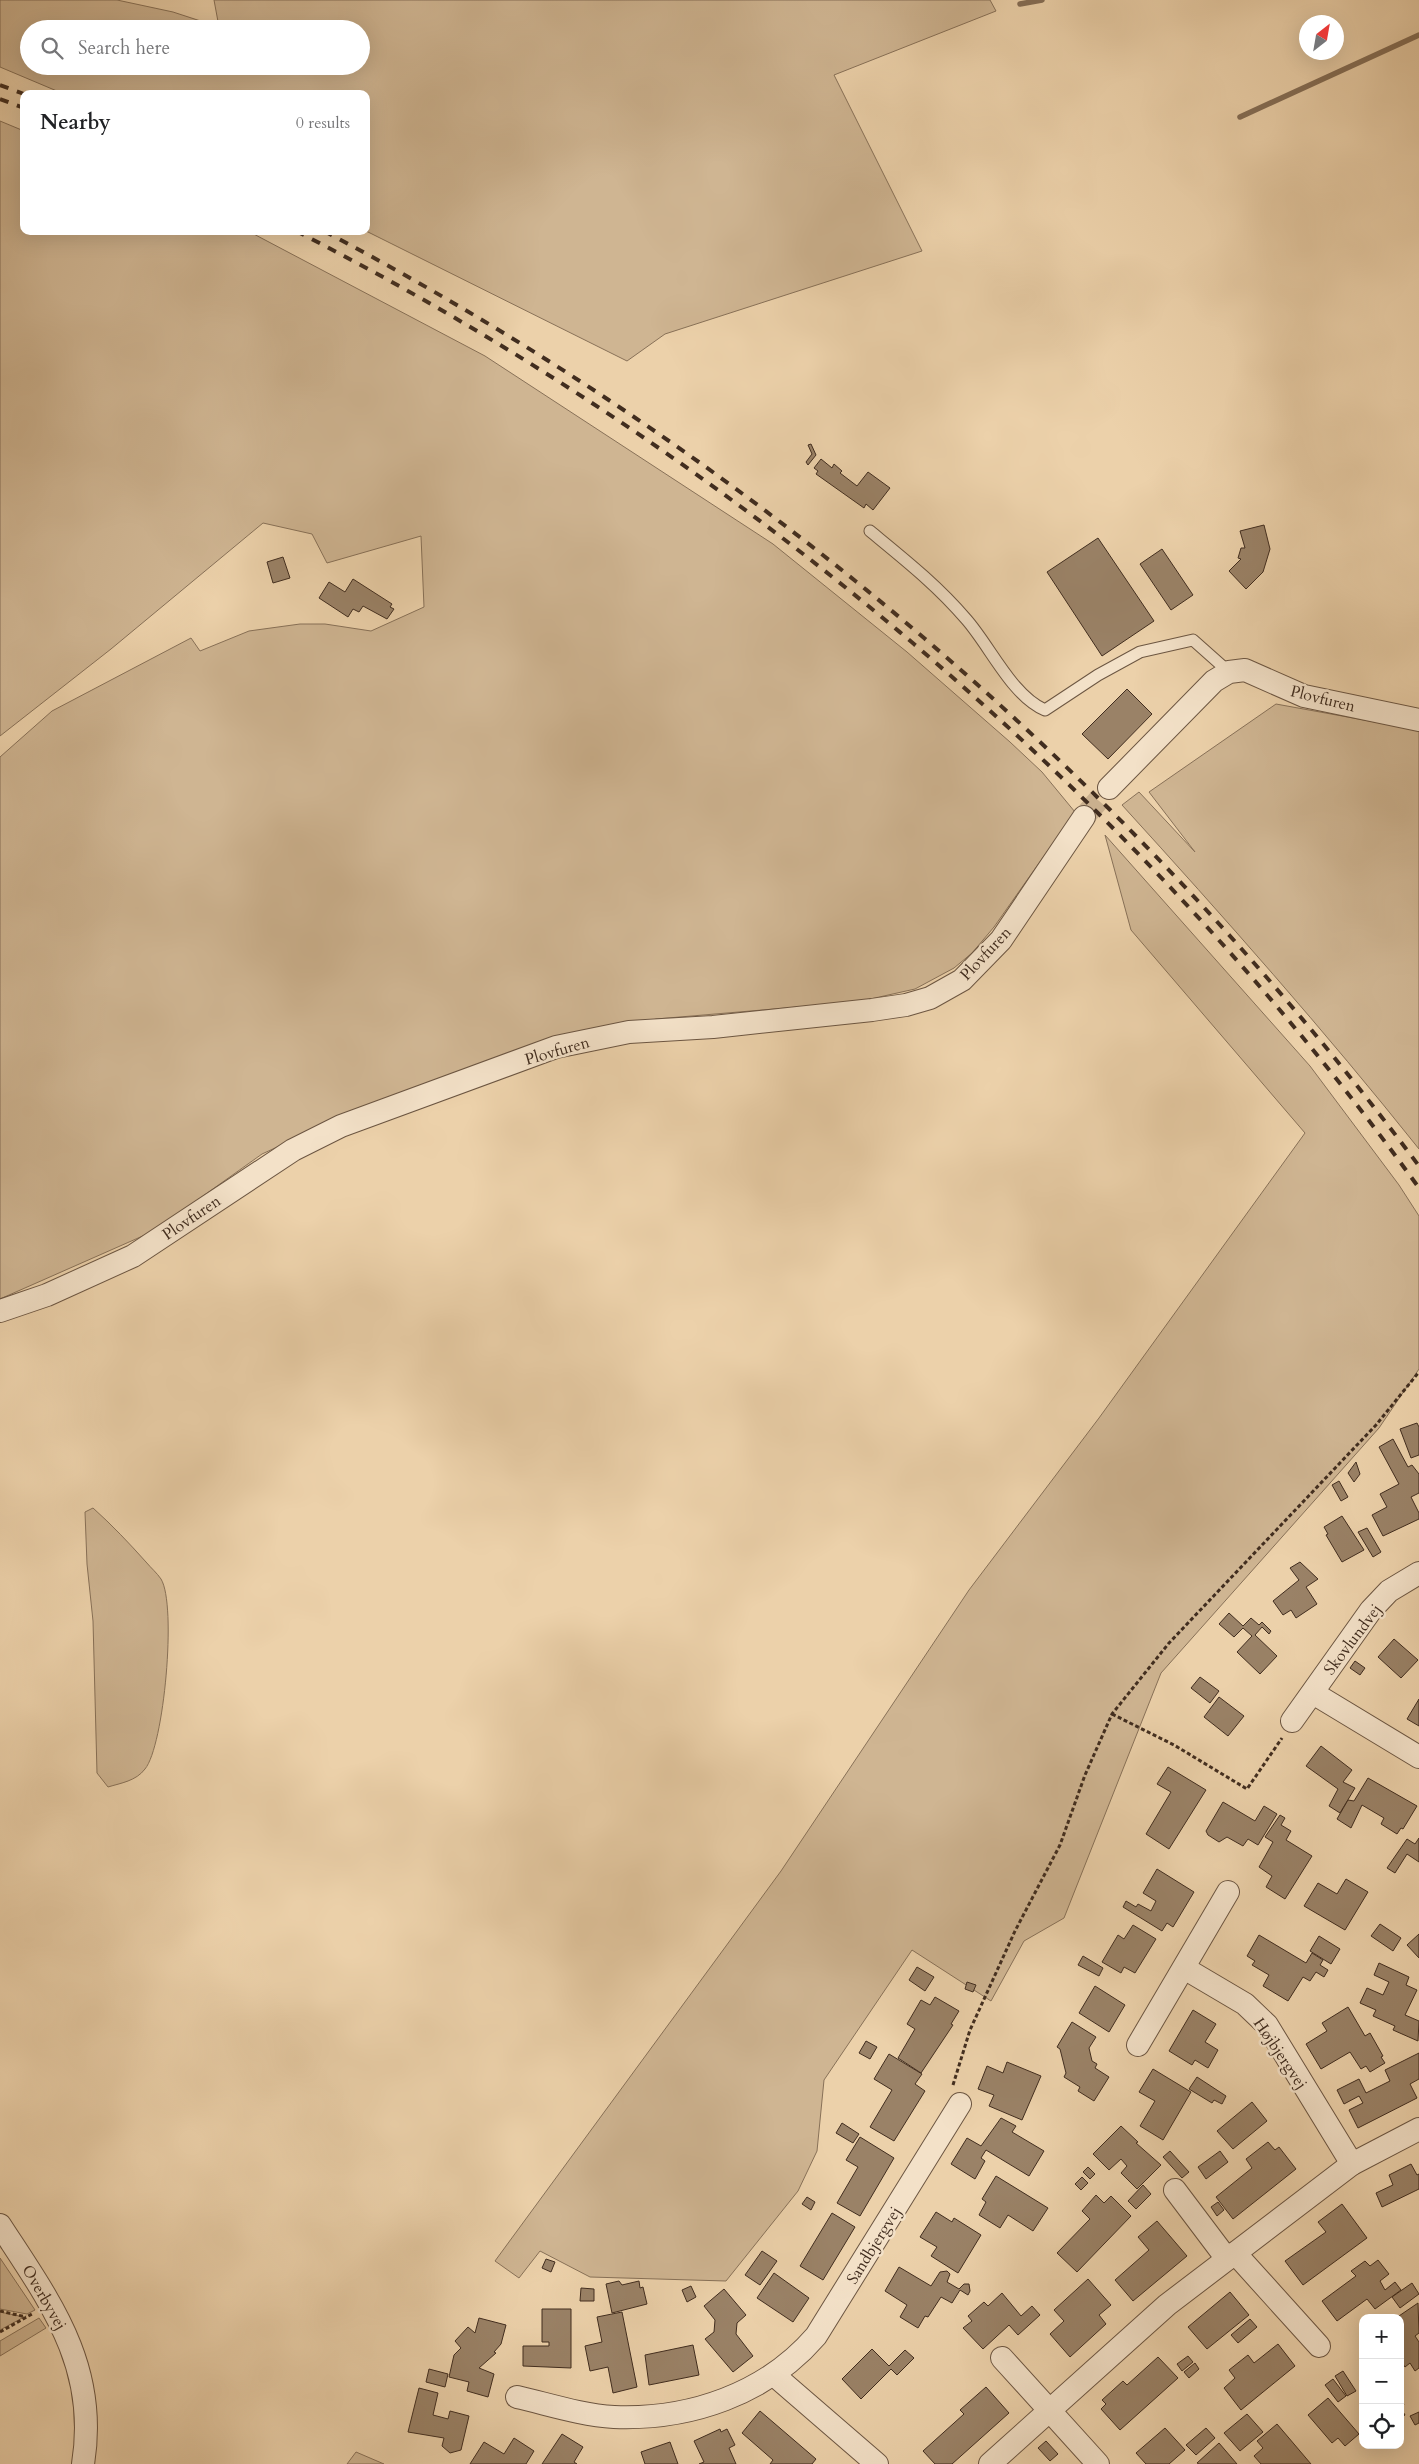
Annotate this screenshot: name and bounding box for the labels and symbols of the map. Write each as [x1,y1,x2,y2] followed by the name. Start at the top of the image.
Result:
[1299,15,1344,60] north arrow
[1288,680,1357,718] street label: Plovfuren
[955,922,1016,985] street label: Plovfuren
[522,1031,592,1071] street label: Plovfuren
[158,1190,225,1245] street label: Plovfuren
[1319,1600,1387,1680] street label: Skovlundvej
[1248,2013,1312,2094] street label: Højbjergvej
[841,2203,906,2288] street label: Sandbjergvej
[17,2261,72,2334] street label: Overbyvej

